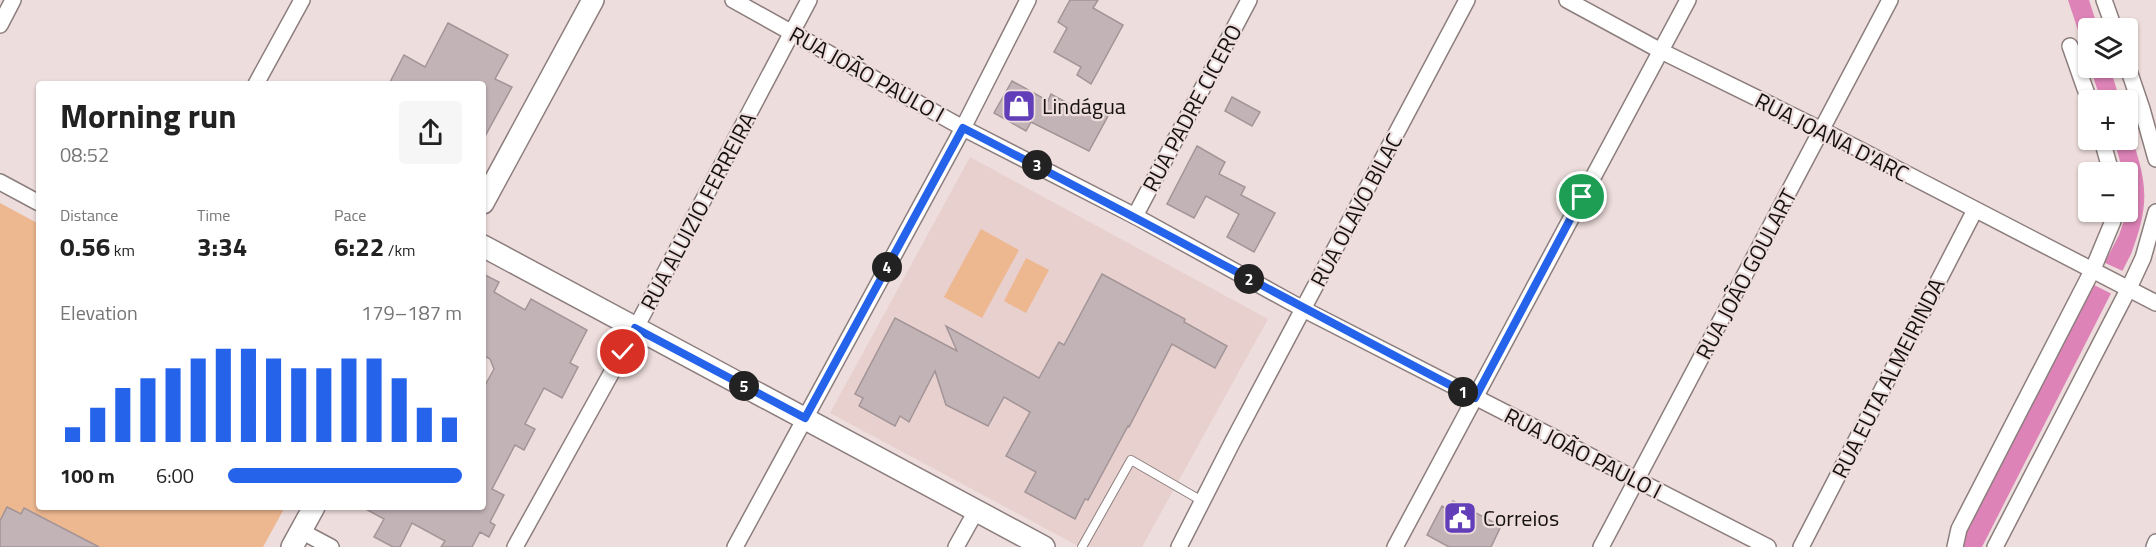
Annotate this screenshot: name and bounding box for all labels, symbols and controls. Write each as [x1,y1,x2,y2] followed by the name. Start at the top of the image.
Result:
[783,17,951,131] street label: RUA JOÃO PAULO I
[1133,18,1251,198] street label: RUA PADRE CICERO
[2078,18,2138,222] map controls
[2078,18,2138,78] button: layers
[1749,84,1915,190] street label: RUA JOANA D'ARC
[1001,88,1037,124] shop icon: Lindágua
[1042,89,1126,123] place label: Lindágua
[2078,90,2138,150] button: +
[60,91,237,141] text: Morning run
[399,101,462,164] button: share
[631,106,765,316] street label: RUA ALUIZIO FERREIRA
[1301,127,1411,293] street label: RUA OLAVO BILAC
[60,139,109,170] text: 08:52
[1022,150,1052,180] pin: 3
[1033,153,1041,177] text: 3
[2078,162,2138,222] button: −
[1556,171,1607,222] pin
[1565,180,1598,213] icon: arrive
[1687,182,1806,365] street label: RUA JOÃO GOULART
[60,203,118,227] text: Distance
[197,203,230,227] text: Time
[334,203,366,227] text: Pace
[60,227,110,266] text: 0.56
[197,227,247,266] text: 3:34
[334,227,384,266] text: 6:22
[110,238,135,262] text: km
[384,238,416,262] text: /km
[872,252,902,282] pin: 4
[883,255,891,279] text: 4
[1234,264,1264,294] pin: 2
[1245,267,1253,291] text: 2
[1823,272,1953,484] street label: RUA EUTA ALMEIRINDA
[60,297,138,328] text: Elevation
[361,297,462,328] text: 179–187 m
[597,326,648,377] pin
[606,335,639,368] icon: check
[729,371,759,401] pin: 5
[740,374,748,398] text: 5
[1448,377,1478,407] pin: 1
[1459,380,1467,404] text: 1
[1498,399,1668,507] street label: RUA JOÃO PAULO I
[60,460,115,491] text: 100 m
[156,460,194,491] text: 6:00
[1442,500,1478,536] public building icon: Correios
[1483,501,1559,535] place label: Correios

